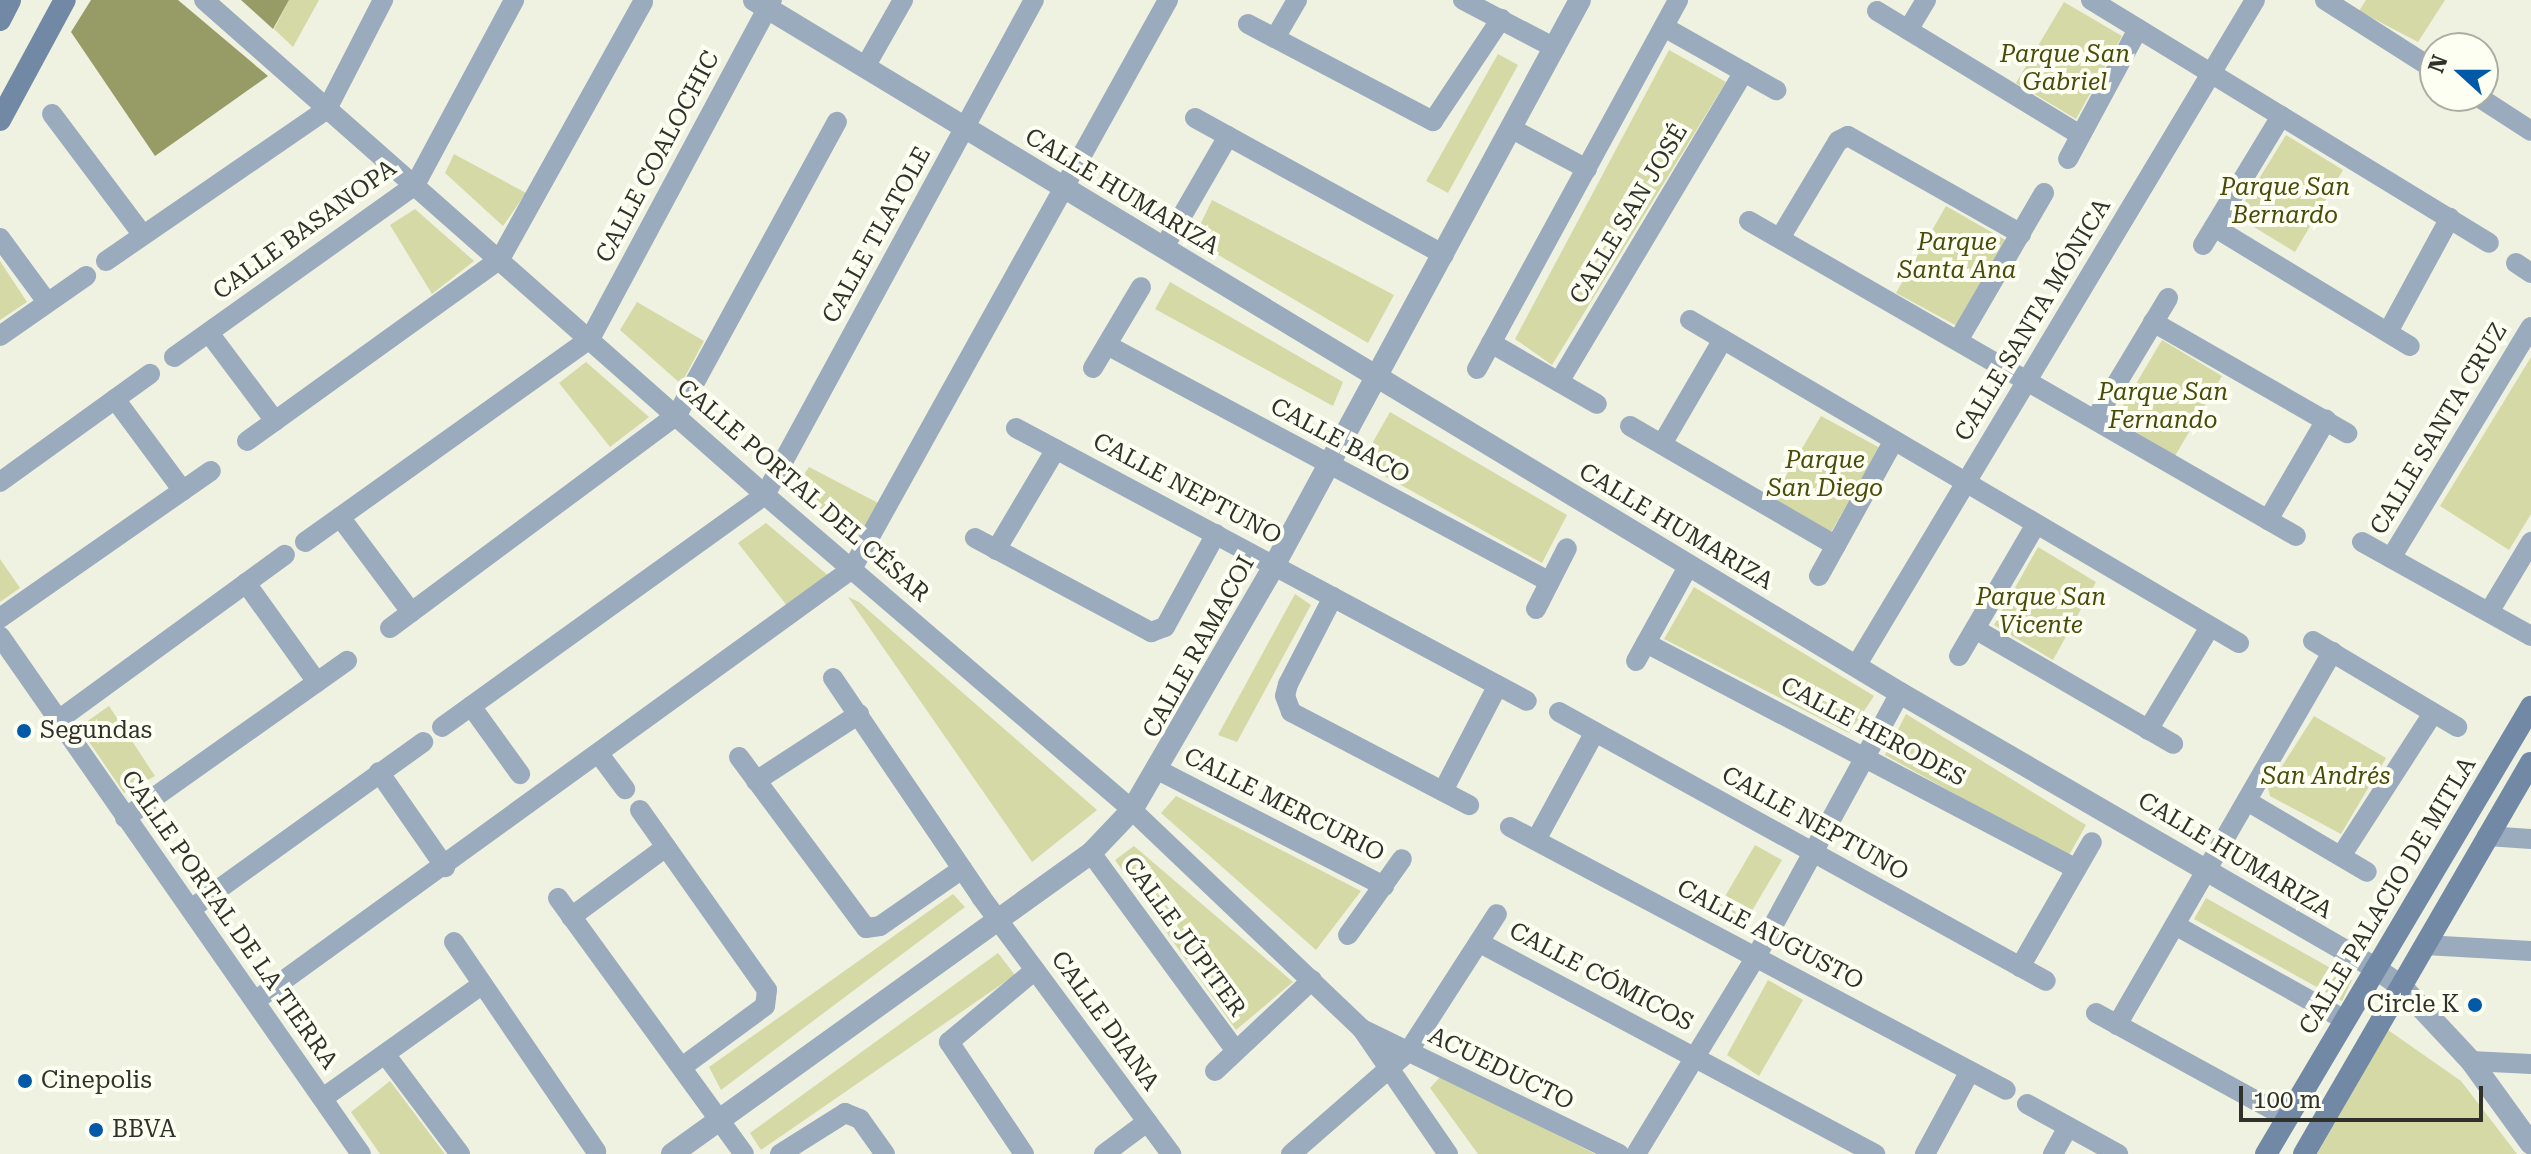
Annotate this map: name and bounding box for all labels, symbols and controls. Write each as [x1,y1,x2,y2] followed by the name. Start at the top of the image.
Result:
[2419,32,2499,112] north arrow
[2000,41,2130,97] park label: Parque San Gabriel
[590,46,726,268] street label: CALLE COALOCHIC
[2423,52,2453,76] text: N
[1564,119,1694,309] street label: CALLE SAN JOSÉ
[1020,123,1224,261] street label: CALLE HUMARIZA
[817,142,937,328] street label: CALLE TLATOLE
[208,154,402,306] street label: CALLE BASANOPA
[2220,174,2350,230] park label: Parque San Bernardo
[1949,193,2117,447] street label: CALLE SANTA MÓNICA
[1898,229,2016,285] park label: Parque Santa Ana
[2364,318,2514,540] street label: CALLE SANTA CRUZ
[671,374,935,608] street label: CALLE PORTAL DEL CÉSAR
[2098,379,2228,435] park label: Parque San Fernando
[1265,392,1415,490] street label: CALLE BACO
[1088,427,1286,551] street label: CALLE NEPTUNO
[1767,447,1883,503] park label: Parque San Diego
[1574,458,1778,596] street label: CALLE HUMARIZA
[1137,551,1261,743] street label: CALLE RAMACOI
[1976,584,2106,640] park label: Parque San Vicente
[1776,671,1970,793] street label: CALLE HERODES
[40,717,152,745] place label: Segundas
[15,722,33,740] marker: Segundas
[1179,742,1389,868] street label: CALLE MERCURIO
[2294,752,2482,1040] street label: CALLE PALACIO DE MITLA
[1717,761,1913,887] street label: CALLE NEPTUNO
[2261,763,2391,791] park label: San Andrés
[115,765,343,1075] street label: CALLE PORTAL DE LA TIERRA
[2133,787,2337,925] street label: CALLE HUMARIZA
[1116,851,1252,1023] street label: CALLE JÚPITER
[1672,874,1868,996] street label: CALLE AUGUSTO
[1504,916,1698,1038] street label: CALLE CÓMICOS
[1045,946,1165,1096] street label: CALLE DIANA
[2367,991,2459,1019] place label: Circle K
[2466,996,2484,1014] marker: Circle K
[1424,1021,1578,1117] street label: ACUEDUCTO
[41,1067,152,1095] place label: Cinepolis
[2243,1070,2487,1120] scale bar
[16,1072,34,1090] marker: Cinepolis
[2253,1086,2321,1114] text: 100 m
[112,1116,176,1144] place label: BBVA
[87,1121,105,1139] marker: BBVA

